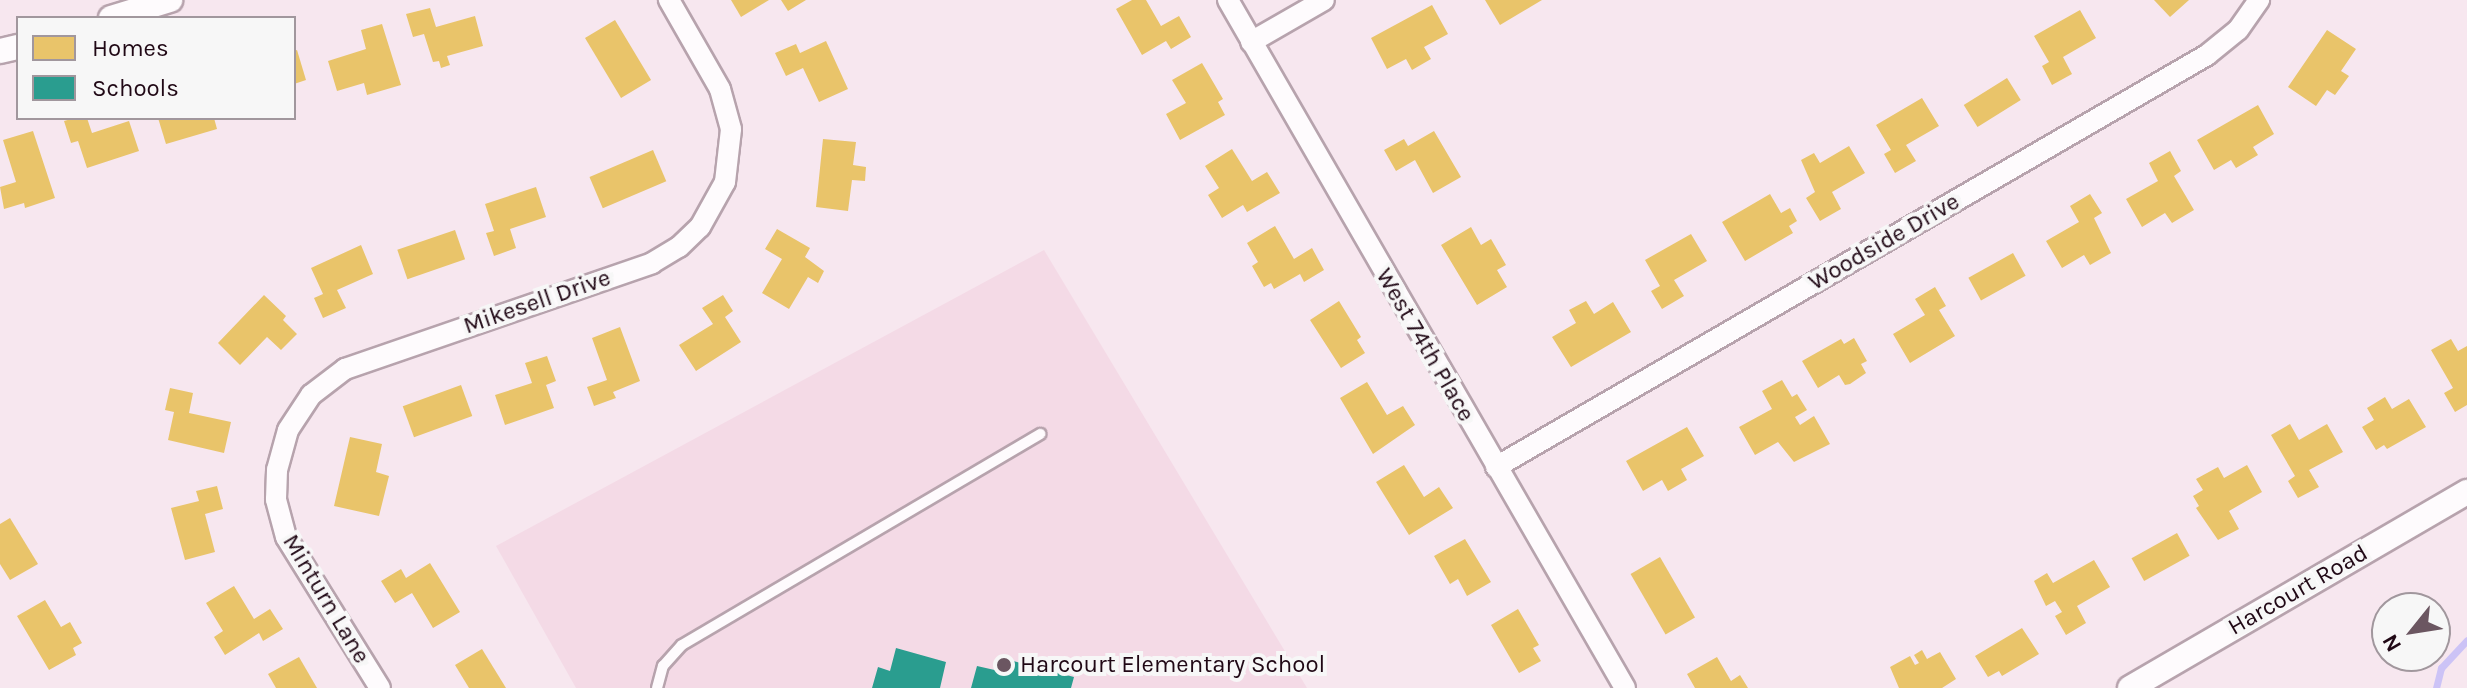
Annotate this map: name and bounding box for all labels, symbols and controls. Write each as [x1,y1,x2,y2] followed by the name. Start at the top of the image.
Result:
[16,16,296,120] legend
[92,34,169,62] text: Homes
[92,74,179,102] text: Schools
[1804,187,1964,297] street label: Woodside Drive
[460,263,614,341] street label: Mikesell Drive
[1369,263,1481,427] street label: West 74th Place
[276,529,376,669] street label: Minturn Lane
[2223,538,2373,642] street label: Harcourt Road
[2371,592,2451,672] north arrow
[2377,630,2407,656] text: N
[1020,651,1325,679] place label: Harcourt Elementary School
[995,656,1013,674] marker: Harcourt Elementary School

